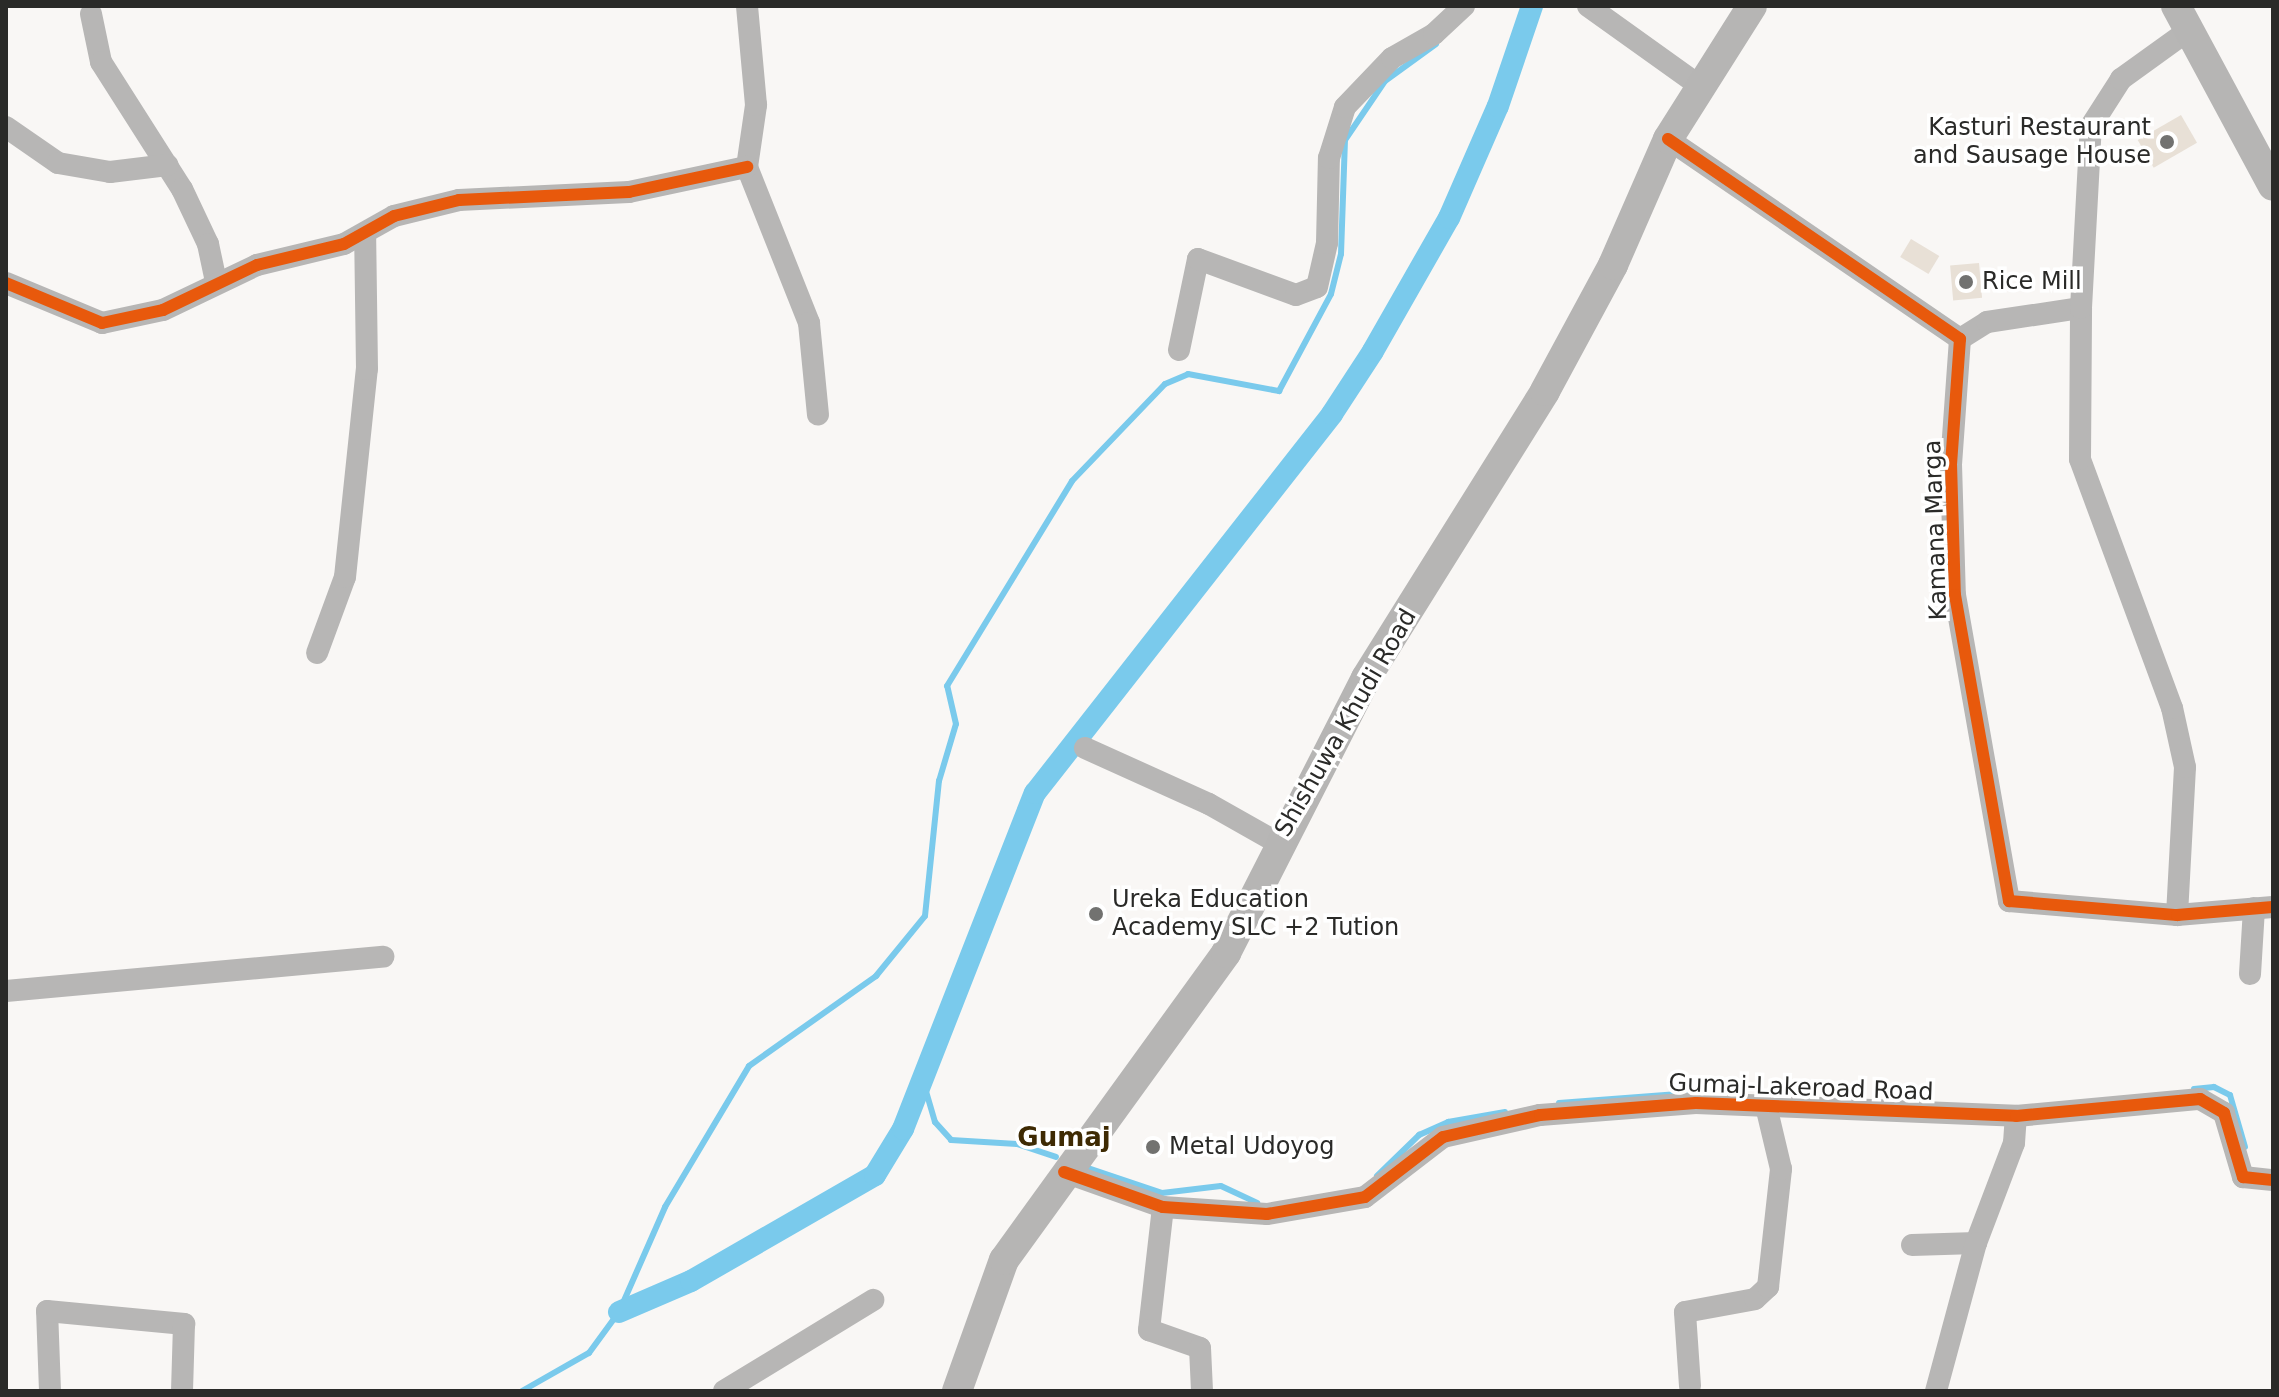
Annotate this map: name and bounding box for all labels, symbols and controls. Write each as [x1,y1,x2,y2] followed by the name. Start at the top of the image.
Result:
[1913,114,2151,170] place label: Kasturi Restaurant and Sausage House
[2158,133,2176,151] marker: Kasturi Restaurant and Sausage House
[1982,268,2082,296] place label: Rice Mill
[1957,273,1975,291] marker: Rice Mill
[1918,439,1954,621] street label: Kamana Marga
[1269,604,1423,842] street label: Shishuwa Khudi Road
[1112,886,1399,942] place label: Ureka Education Academy SLC +2 Tution
[1087,905,1105,923] marker: Ureka Education Academy SLC +2 Tution
[1668,1069,1934,1107] street label: Gumaj-Lakeroad Road
[1017,1122,1111,1154] district label: Gumaj
[1169,1133,1334,1161] place label: Metal Udoyog
[1144,1138,1162,1156] marker: Metal Udoyog

